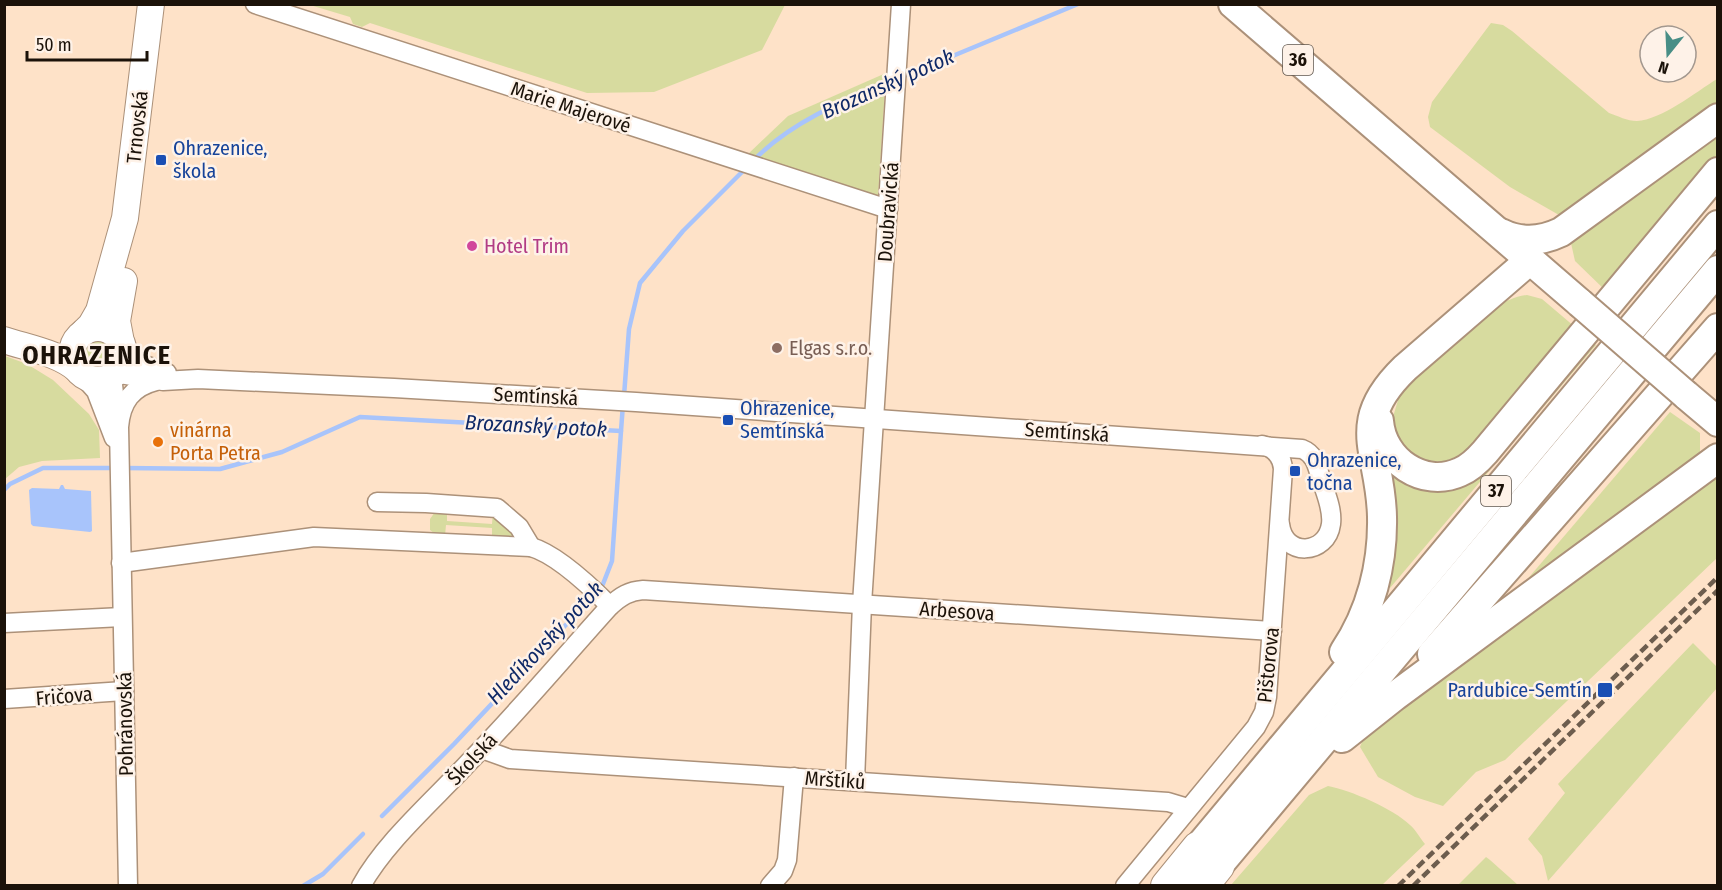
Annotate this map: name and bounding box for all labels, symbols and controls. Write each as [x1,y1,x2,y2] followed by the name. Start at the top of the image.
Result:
[27,24,147,62] scale bar
[1638,24,1698,84] north arrow
[36,34,72,56] text: 50 m
[818,43,958,125] water label: Brozanský potok
[1283,45,1313,75] road number: 36
[1656,57,1671,78] text: N
[508,76,634,138] street label: Marie Majerové
[121,90,153,164] street label: Trnovská
[173,136,268,183] place label: Ohrazenice, škola
[154,153,168,167] marker: Ohrazenice, škola
[873,161,903,263] street label: Doubravická
[484,234,569,258] place label: Hotel Trim
[465,239,479,253] marker: Hotel Trim
[789,336,872,360] place label: Elgas s.r.o.
[22,340,172,371] district label: OHRAZENICE
[770,341,784,355] marker: Elgas s.r.o.
[493,382,579,410] street label: Semtínská
[740,396,835,443] place label: Ohrazenice, Semtínská
[464,409,608,443] water label: Brozanský potok
[721,413,735,427] marker: Ohrazenice, Semtínská
[1024,417,1110,447] street label: Semtínská
[170,418,261,465] place label: vinárna Porta Petra
[151,435,165,449] marker: vinárna Porta Petra
[1307,448,1402,495] place label: Ohrazenice, točna
[1288,464,1302,478] marker: Ohrazenice, točna
[1481,476,1511,506] road number: 37
[481,576,609,710] water label: Hledíkovský potok
[919,596,995,626] street label: Arbesova
[1252,626,1284,704] street label: Pištorova
[112,672,138,776] street label: Pohránovská
[1448,678,1592,702] place label: Pardubice-Semtín
[1596,681,1614,699] marker: Pardubice-Semtín
[35,682,93,710] street label: Fričova
[442,728,502,790] street label: Školská
[804,766,866,794] street label: Mrštíků

